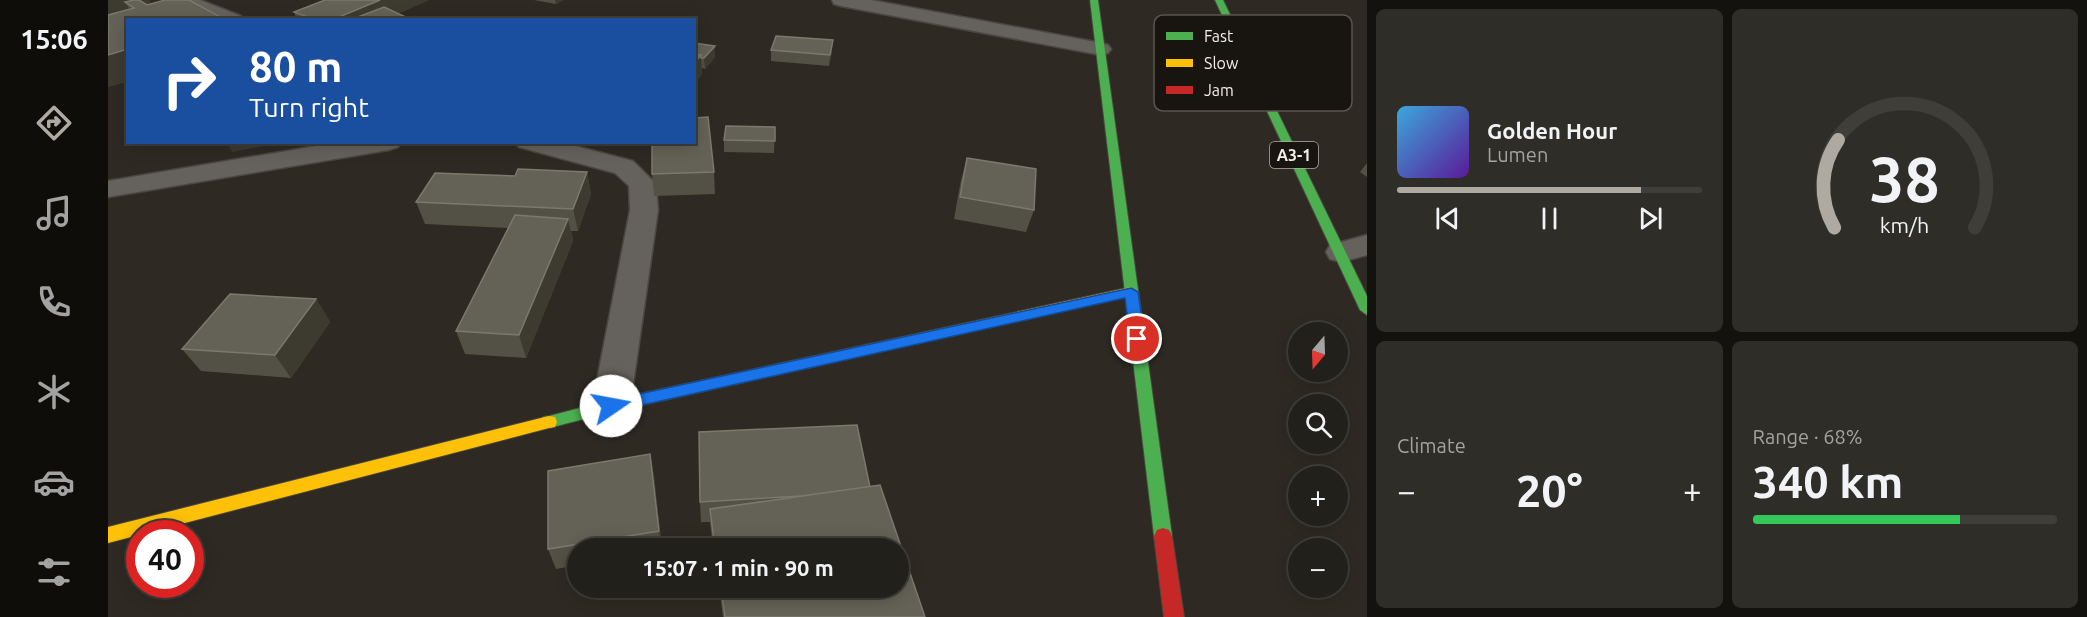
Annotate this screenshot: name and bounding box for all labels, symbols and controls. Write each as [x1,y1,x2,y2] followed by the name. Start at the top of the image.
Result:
[1154,15,1352,111] legend
[20,24,88,54] text: 15:06
[1204,27,1234,45] text: Fast
[150,42,228,120] icon: right
[249,43,343,90] text: 80 m
[1204,54,1239,72] text: Slow
[1204,81,1234,99] text: Jam
[249,92,369,122] text: Turn right
[33,102,75,144] icon: directions
[1487,118,1617,143] text: Golden Hour
[1270,142,1318,168] road number: A3-1
[1487,143,1548,166] text: Lumen
[1870,144,1940,214] text: 38
[33,192,75,234] icon: music
[1431,202,1464,235] icon: previous
[1533,202,1566,235] icon: pause
[1634,202,1667,235] icon: next
[1880,213,1929,237] text: km/h
[33,281,75,323] icon: phone
[1111,313,1162,364] pin
[1120,322,1153,355] icon: arrive
[1288,322,1348,382] north arrow
[1288,322,1348,598] map controls
[33,371,75,413] icon: climate
[579,374,643,438] position arrow
[1288,394,1348,454] button: search
[1753,425,1863,448] text: Range · 68%
[1397,434,1466,457] text: Climate
[1753,456,1903,507] text: 340 km
[33,461,75,503] icon: car
[1516,465,1583,516] text: 20°
[1288,466,1348,526] button: +
[1397,472,1416,509] text: −
[1683,472,1702,509] text: +
[126,520,204,598] speed limit sign: 40
[1288,538,1348,598] button: −
[33,551,75,593] icon: filters
[642,555,834,580] text: 15:07 · 1 min · 90 m

